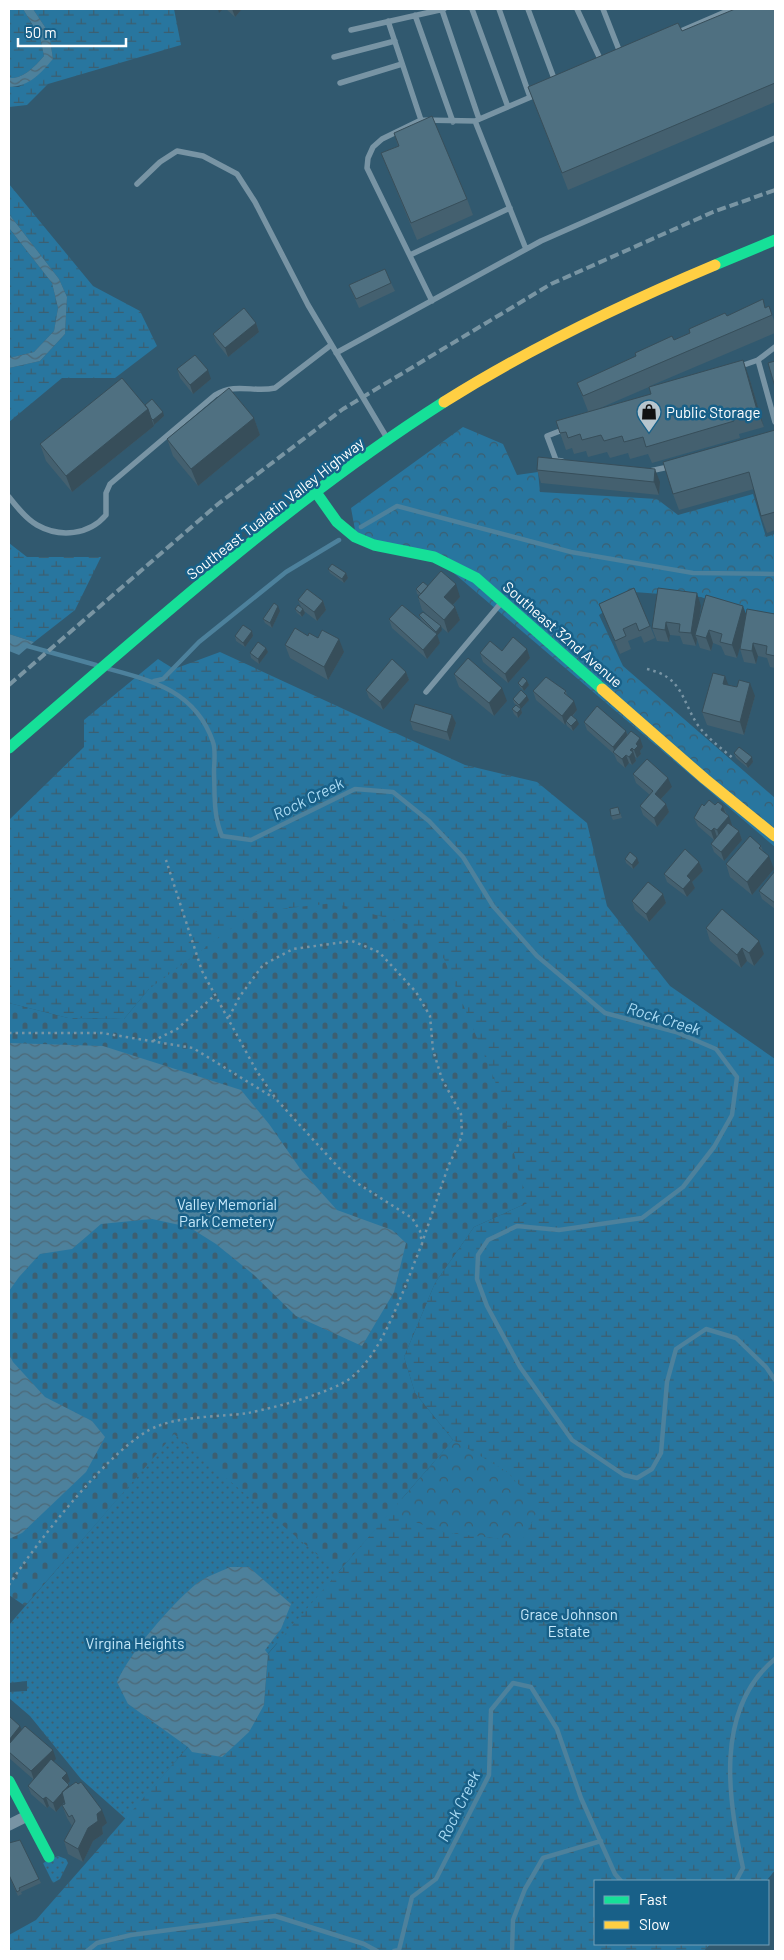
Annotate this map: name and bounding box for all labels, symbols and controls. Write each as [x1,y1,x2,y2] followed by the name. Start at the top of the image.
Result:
[18,15,125,47] scale bar
[25,23,57,41] text: 50 m
[636,399,662,433] shop icon: Public Storage
[666,403,760,421] place label: Public Storage
[183,433,367,583] street label: Southeast Tualatin Valley Highway
[500,577,626,691] street label: Southeast 32nd Avenue
[270,773,347,823] water label: Rock Creek
[625,998,703,1038] water label: Rock Creek
[177,1195,277,1230] park label: Valley Memorial Park Cemetery
[520,1605,618,1640] park label: Grace Johnson Estate
[86,1634,184,1652] park label: Virgina Heights
[433,1767,483,1844] water label: Rock Creek
[594,1880,769,1945] legend
[639,1890,667,1908] text: Fast
[639,1915,670,1933] text: Slow

